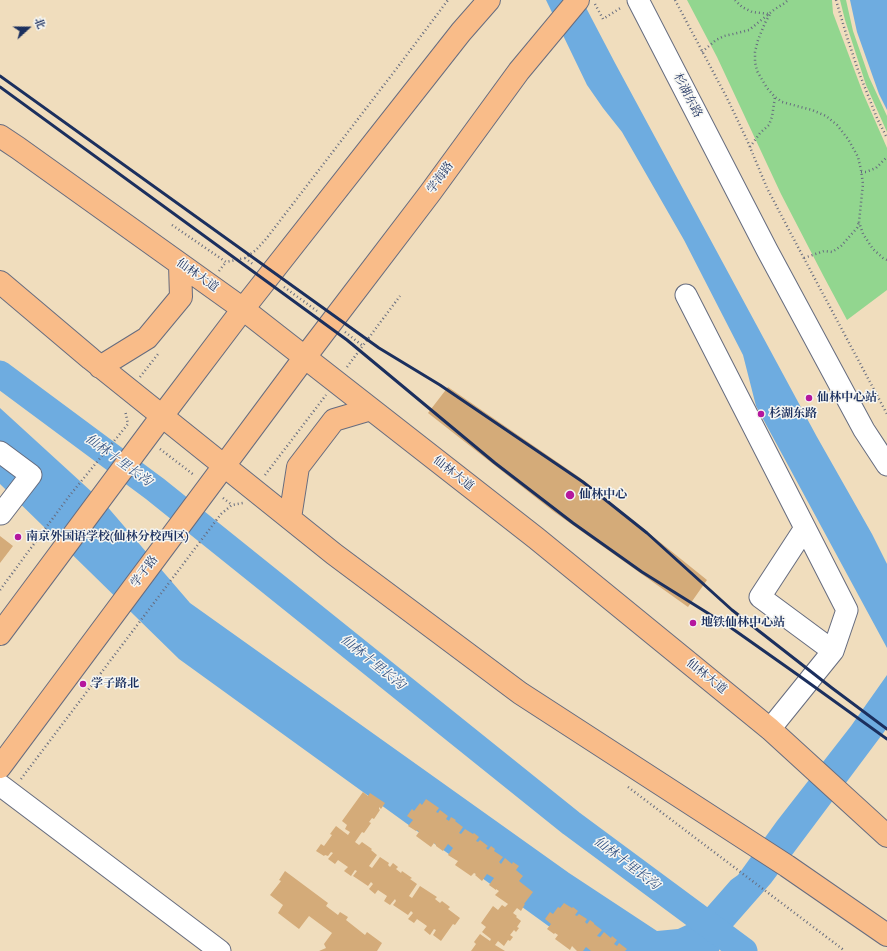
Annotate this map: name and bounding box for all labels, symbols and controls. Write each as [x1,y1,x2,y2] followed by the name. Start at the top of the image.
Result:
[8,8,48,48] north arrow
[32,16,48,31] text: 北
[670,71,704,121] street label: 杉湖东路
[425,159,457,197] street label: 学海路
[173,256,221,296] street label: 仙林大道
[817,391,877,405] place label: 仙林中心站
[804,393,814,403] marker: 仙林中心站
[769,407,817,421] place label: 杉湖东路
[756,409,766,419] marker: 杉湖东路
[82,432,154,490] water label: 仙林十里长沟
[430,454,476,494] street label: 仙林大道
[579,488,627,502] place label: 仙林中心
[564,489,576,501] marker: 仙林中心
[26,530,189,544] place label: 南京外国语学校(仙林分校西区)
[13,532,23,542] marker: 南京外国语学校(仙林分校西区)
[128,553,162,591] street label: 学子路
[701,616,785,630] place label: 地铁仙林中心站
[688,618,698,628] marker: 地铁仙林中心站
[337,632,407,694] water label: 仙林十里长沟
[683,656,729,698] street label: 仙林大道
[91,677,139,691] place label: 学子路北
[78,679,88,689] marker: 学子路北
[590,834,662,894] water label: 仙林十里长沟

